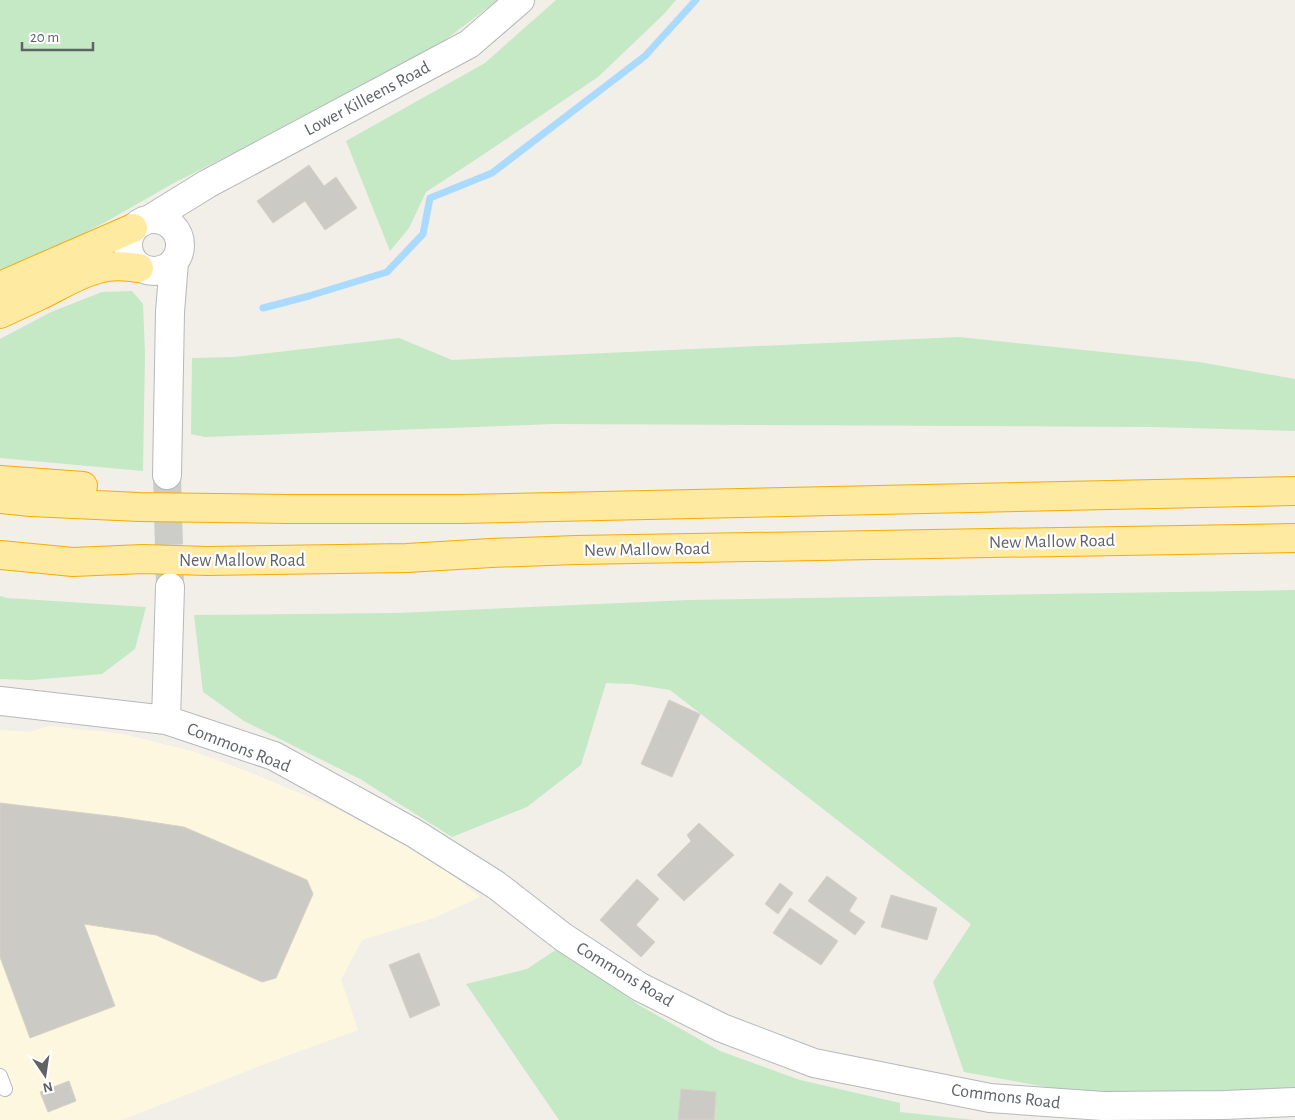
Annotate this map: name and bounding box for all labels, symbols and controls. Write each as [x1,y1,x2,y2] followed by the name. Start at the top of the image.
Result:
[22,20,94,52] scale bar
[30,30,59,45] text: 20 m
[302,58,433,140] street label: Lower Killeens Road
[989,532,1115,552] street label: New Mallow Road
[584,540,710,560] street label: New Mallow Road
[179,552,305,570] street label: New Mallow Road
[184,720,293,776] street label: Commons Road
[573,939,676,1011] street label: Commons Road
[20,1050,70,1100] north arrow
[41,1079,54,1095] text: N
[950,1081,1061,1113] street label: Commons Road

